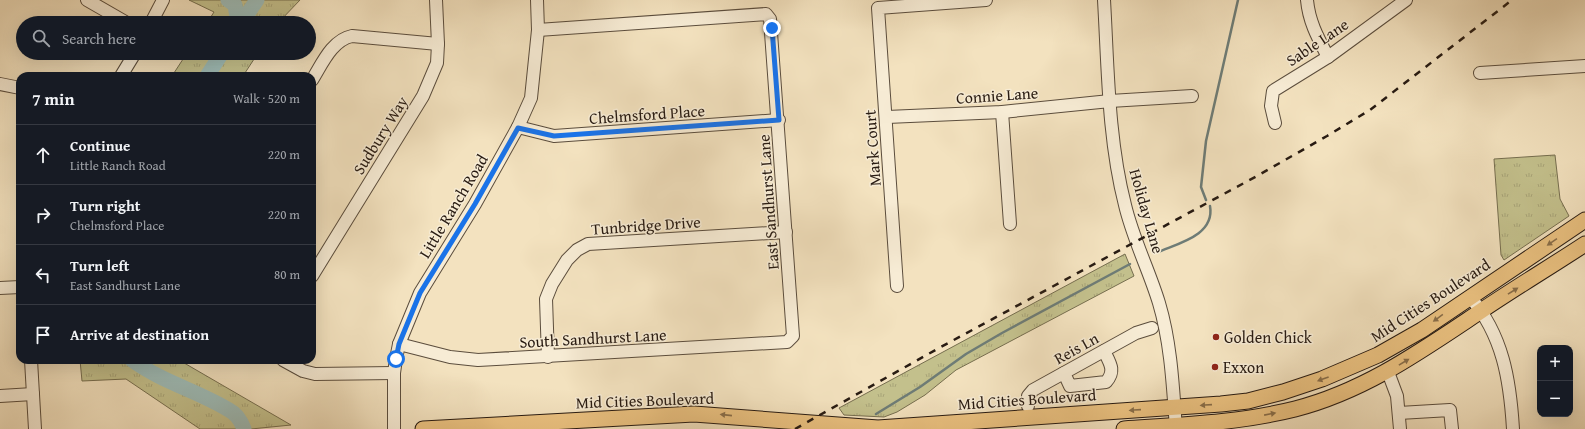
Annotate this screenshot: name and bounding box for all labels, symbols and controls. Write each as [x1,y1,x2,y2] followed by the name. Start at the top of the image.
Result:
[1281,12,1353,72] street label: Sable Lane
[16,16,316,60] search box
[763,19,781,37] route end
[30,27,52,49] icon: search
[62,28,136,49] text: Search here
[955,80,1039,110] street label: Connie Lane
[32,86,74,111] text: 7 min
[233,89,300,108] text: Walk · 520 m
[346,91,414,179] street label: Sudbury Way
[588,98,706,130] street label: Chelmsford Place
[857,109,887,187] street label: Mark Court
[751,133,785,271] street label: East Sandhurst Lane
[70,135,131,156] text: Continue
[32,144,54,166] icon: ahead
[268,145,300,164] text: 220 m
[412,149,494,263] street label: Little Ranch Road
[70,156,166,175] text: Little Ranch Road
[1123,166,1171,256] street label: Holiday Lane
[70,195,141,216] text: Turn right
[32,204,54,226] icon: right
[268,205,300,224] text: 220 m
[591,209,701,241] street label: Tunbridge Drive
[70,216,164,235] text: Chelmsford Place
[1547,238,1558,245] one-way arrow
[1365,252,1495,348] street label: Mid Cities Boulevard
[70,255,129,276] text: Turn left
[32,264,54,286] icon: left
[274,265,300,284] text: 80 m
[70,276,180,295] text: East Sandhurst Lane
[1507,287,1518,295] one-way arrow
[1432,314,1443,322] one-way arrow
[519,322,667,354] street label: South Sandhurst Lane
[32,324,54,346] icon: arrive
[70,324,209,345] text: Arrive at destination
[1224,325,1313,349] place label: Golden Chick
[1049,326,1103,370] street label: Reis Ln
[1211,332,1221,342] marker: Golden Chick
[1537,345,1573,417] map controls
[1537,345,1573,381] button: +
[387,350,405,368] route start
[1223,355,1264,379] place label: Exxon
[1398,359,1410,366] one-way arrow
[1210,362,1220,372] marker: Exxon
[1317,376,1329,382] one-way arrow
[1537,381,1573,417] button: −
[957,382,1097,416] street label: Mid Cities Boulevard
[575,386,715,414] street label: Mid Cities Boulevard
[1200,402,1212,409] one-way arrow
[1128,407,1141,413] one-way arrow
[1264,411,1276,417] one-way arrow
[720,412,732,419] one-way arrow

